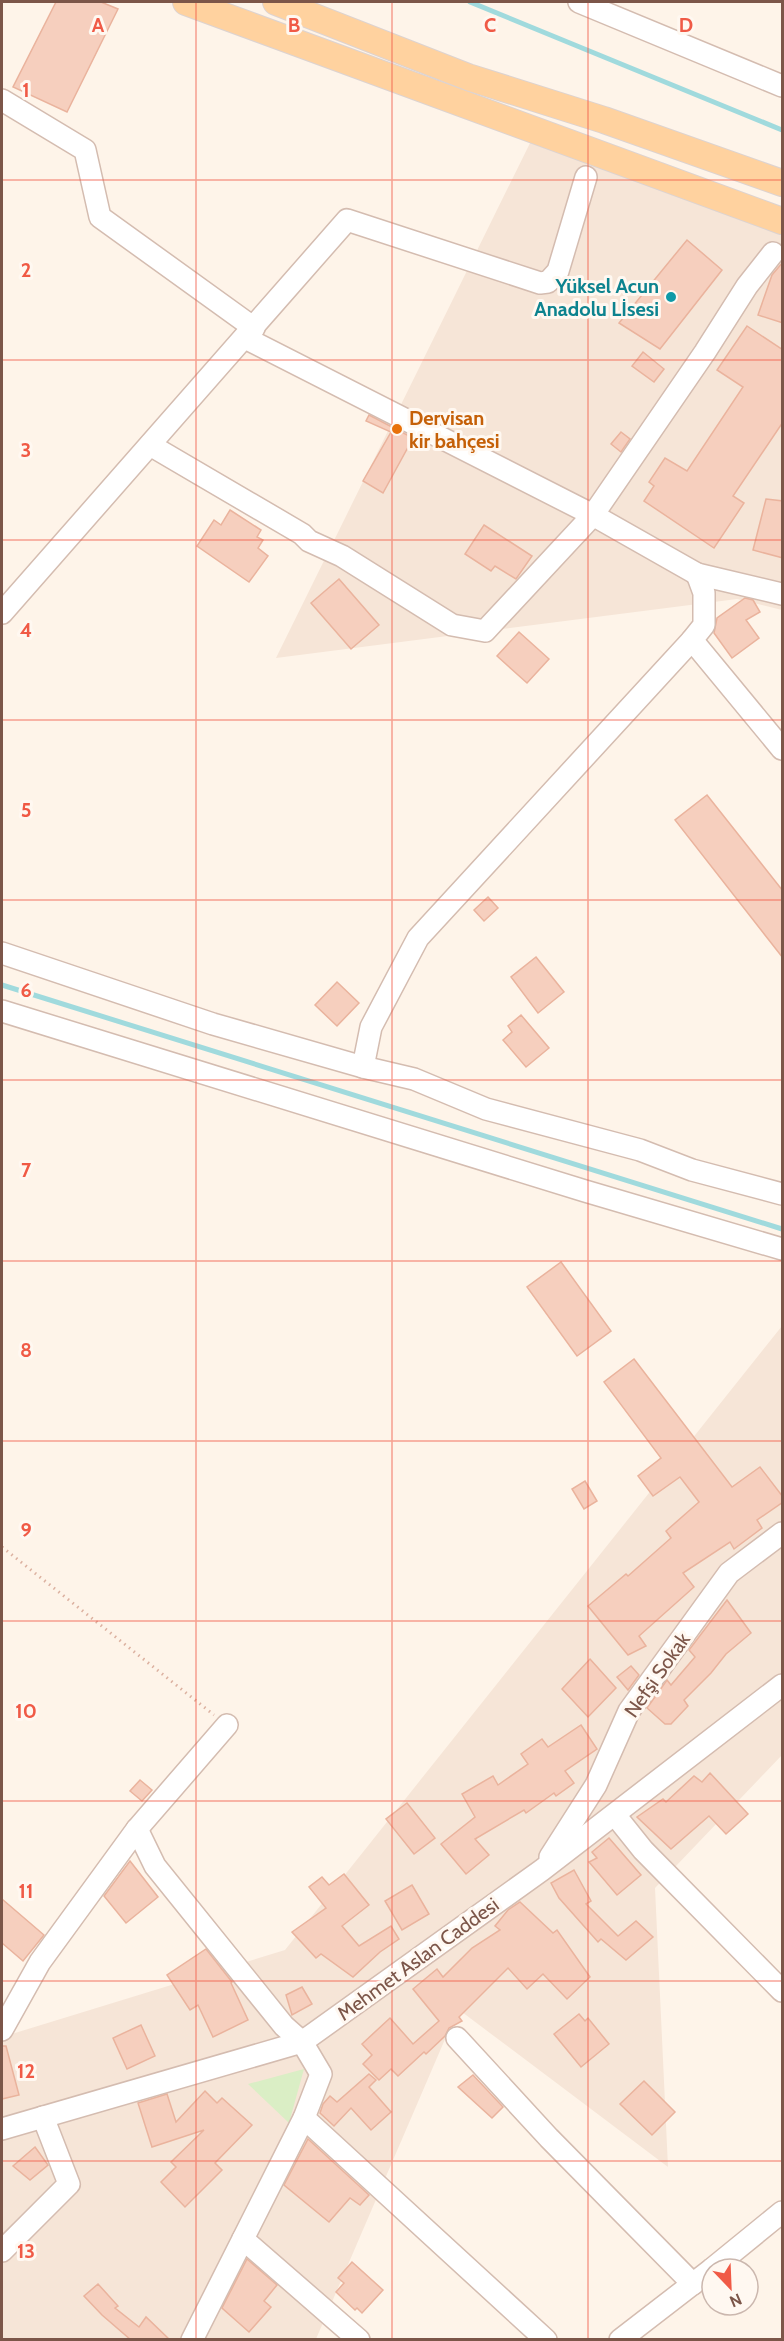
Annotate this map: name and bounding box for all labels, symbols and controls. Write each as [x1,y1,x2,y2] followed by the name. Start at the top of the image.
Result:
[92,13,105,37] text: A
[288,13,300,37] text: B
[484,13,496,37] text: C
[679,13,693,37] text: D
[22,78,30,102] text: 1
[21,258,31,282] text: 2
[534,274,659,321] place label: Yüksel Acun Anadolu Lİsesi
[664,290,678,304] marker: Yüksel Acun Anadolu Lİsesi
[409,406,500,453] place label: Dervisan kir bahçesi
[390,422,404,436] marker: Dervisan kir bahçesi
[21,438,31,462] text: 3
[20,618,32,642] text: 4
[21,798,31,822] text: 5
[20,978,32,1002] text: 6
[21,1158,32,1182] text: 7
[20,1338,32,1362] text: 8
[20,1518,32,1542] text: 9
[619,1628,695,1722] street label: Nefşi Sokak
[15,1699,37,1723] text: 10
[19,1879,33,1903] text: 11
[333,1892,503,2026] street label: Mehmet Aslan Caddesi
[17,2059,35,2083] text: 12
[17,2239,35,2263] text: 13
[700,2257,760,2317] north arrow
[727,2289,745,2311] text: N

